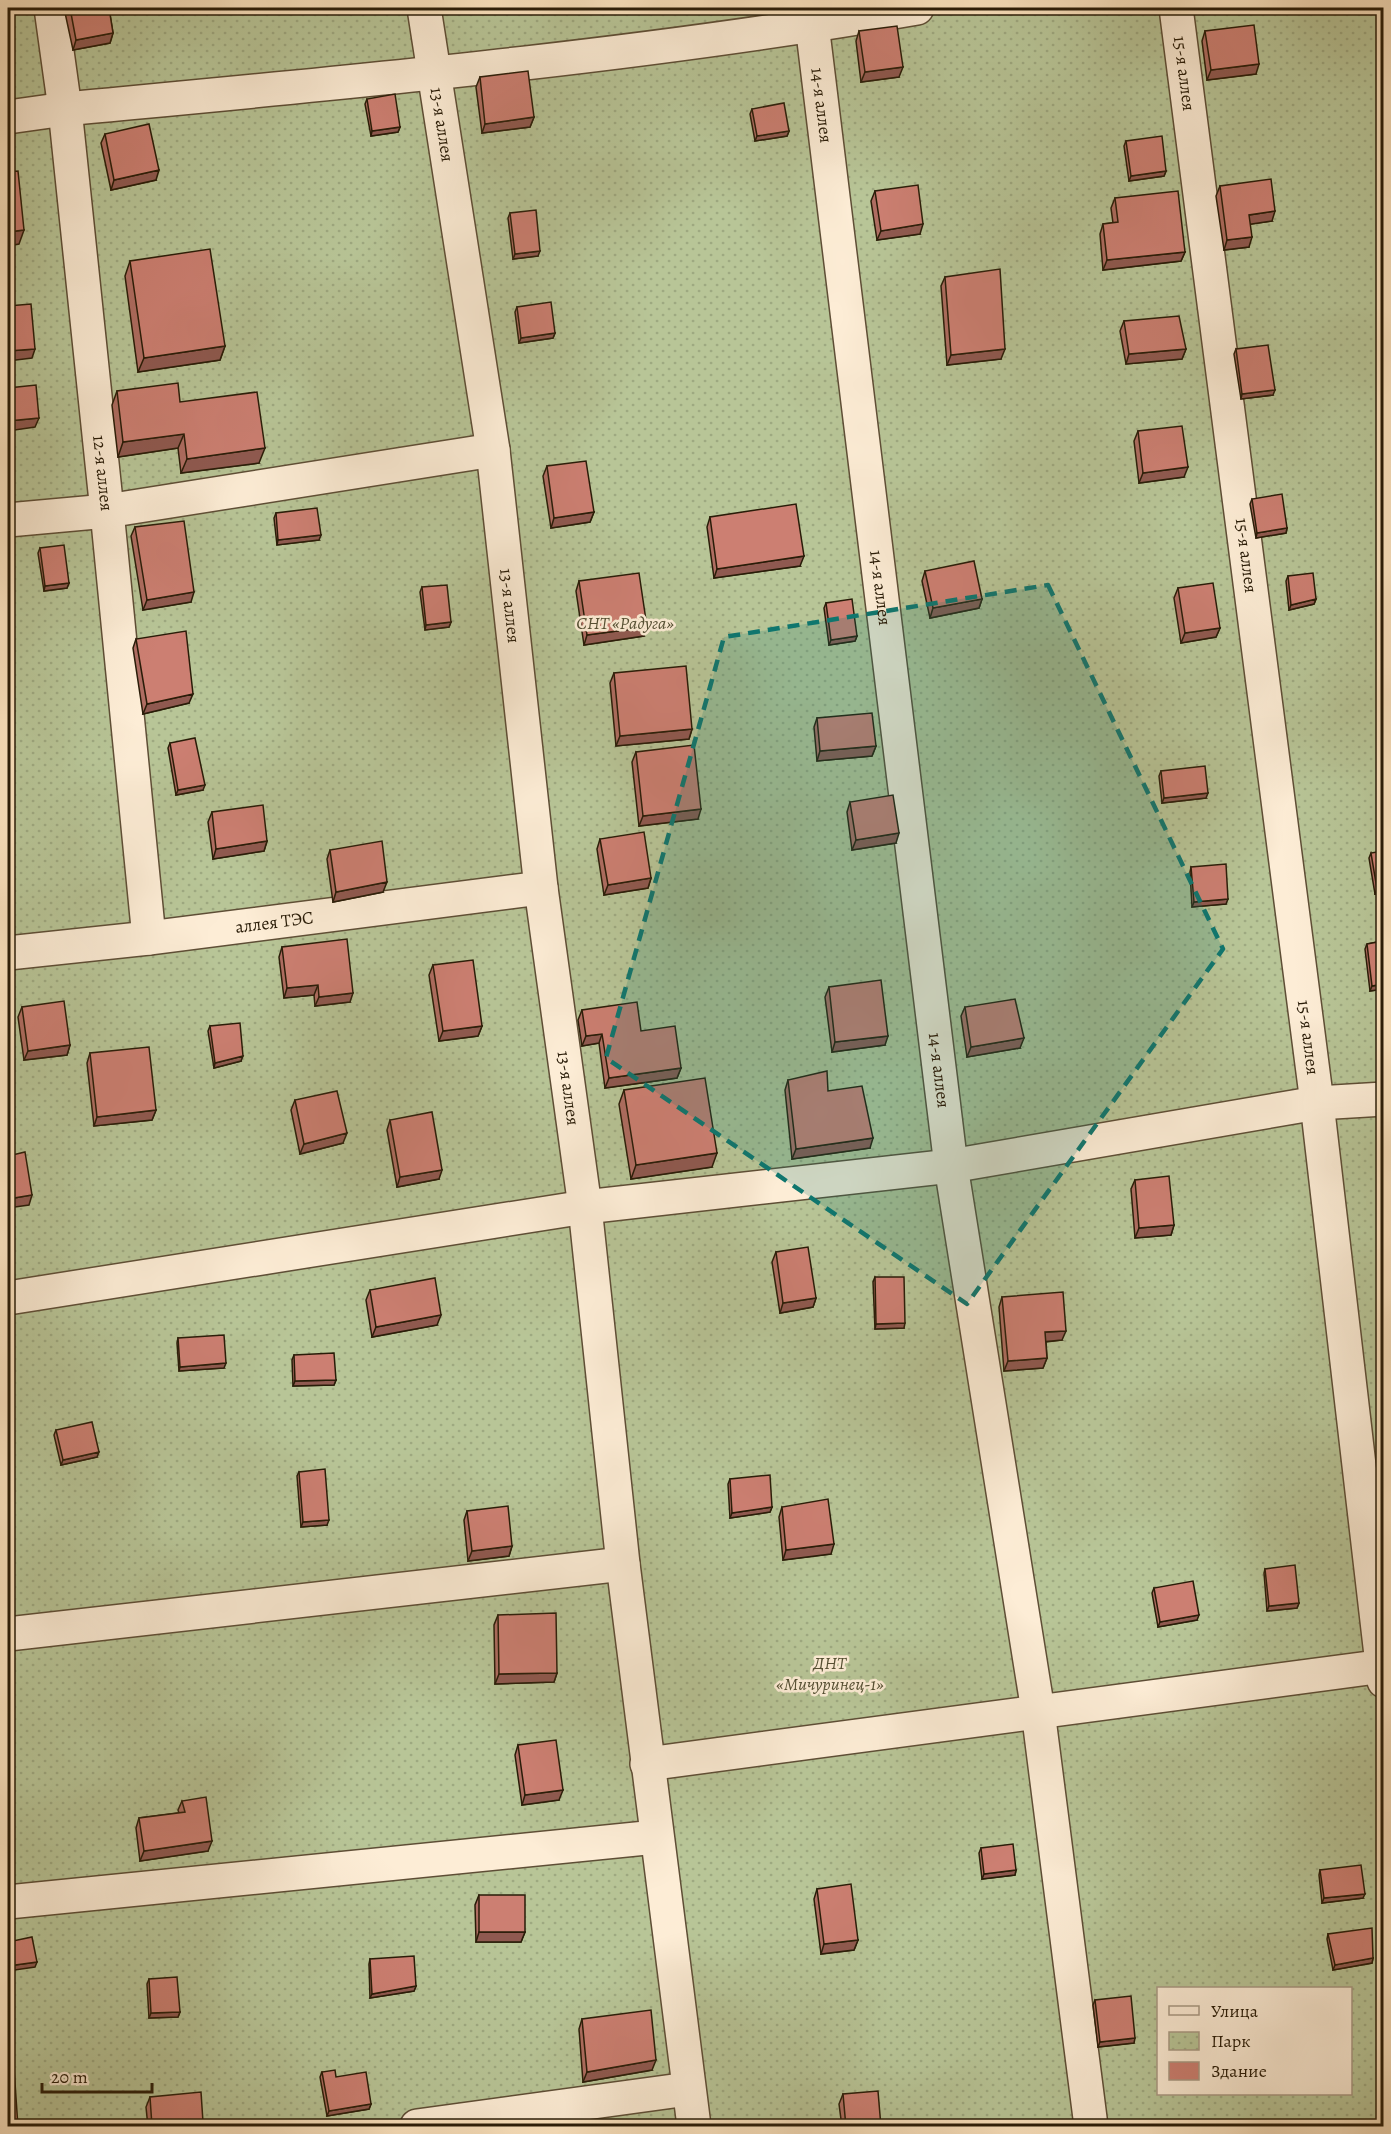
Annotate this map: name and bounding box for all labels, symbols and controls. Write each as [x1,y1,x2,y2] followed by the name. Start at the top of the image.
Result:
[1168,35,1201,112] street label: 15-я аллея
[805,66,838,144] street label: 14-я аллея
[425,86,460,164] street label: 13-я аллея
[87,434,119,512] street label: 12-я аллея
[1230,517,1263,594] street label: 15-я аллея
[864,549,897,627] street label: 14-я аллея
[494,567,526,644] street label: 13-я аллея
[576,611,674,635] park label: СНТ «Радуга»
[234,905,315,939] street label: аллея ТЭС
[1292,999,1325,1076] street label: 15-я аллея
[923,1031,956,1109] street label: 14-я аллея
[552,1049,586,1127] street label: 13-я аллея
[776,1651,884,1696] park label: ДНТ «Мичуринец-1»
[1157,1987,1352,2095] legend
[1211,1999,1259,2023] text: Улица
[1211,2029,1251,2053] text: Парк
[42,2056,152,2094] scale bar
[1211,2059,1267,2083] text: Здание
[51,2065,88,2089] text: 20 m

